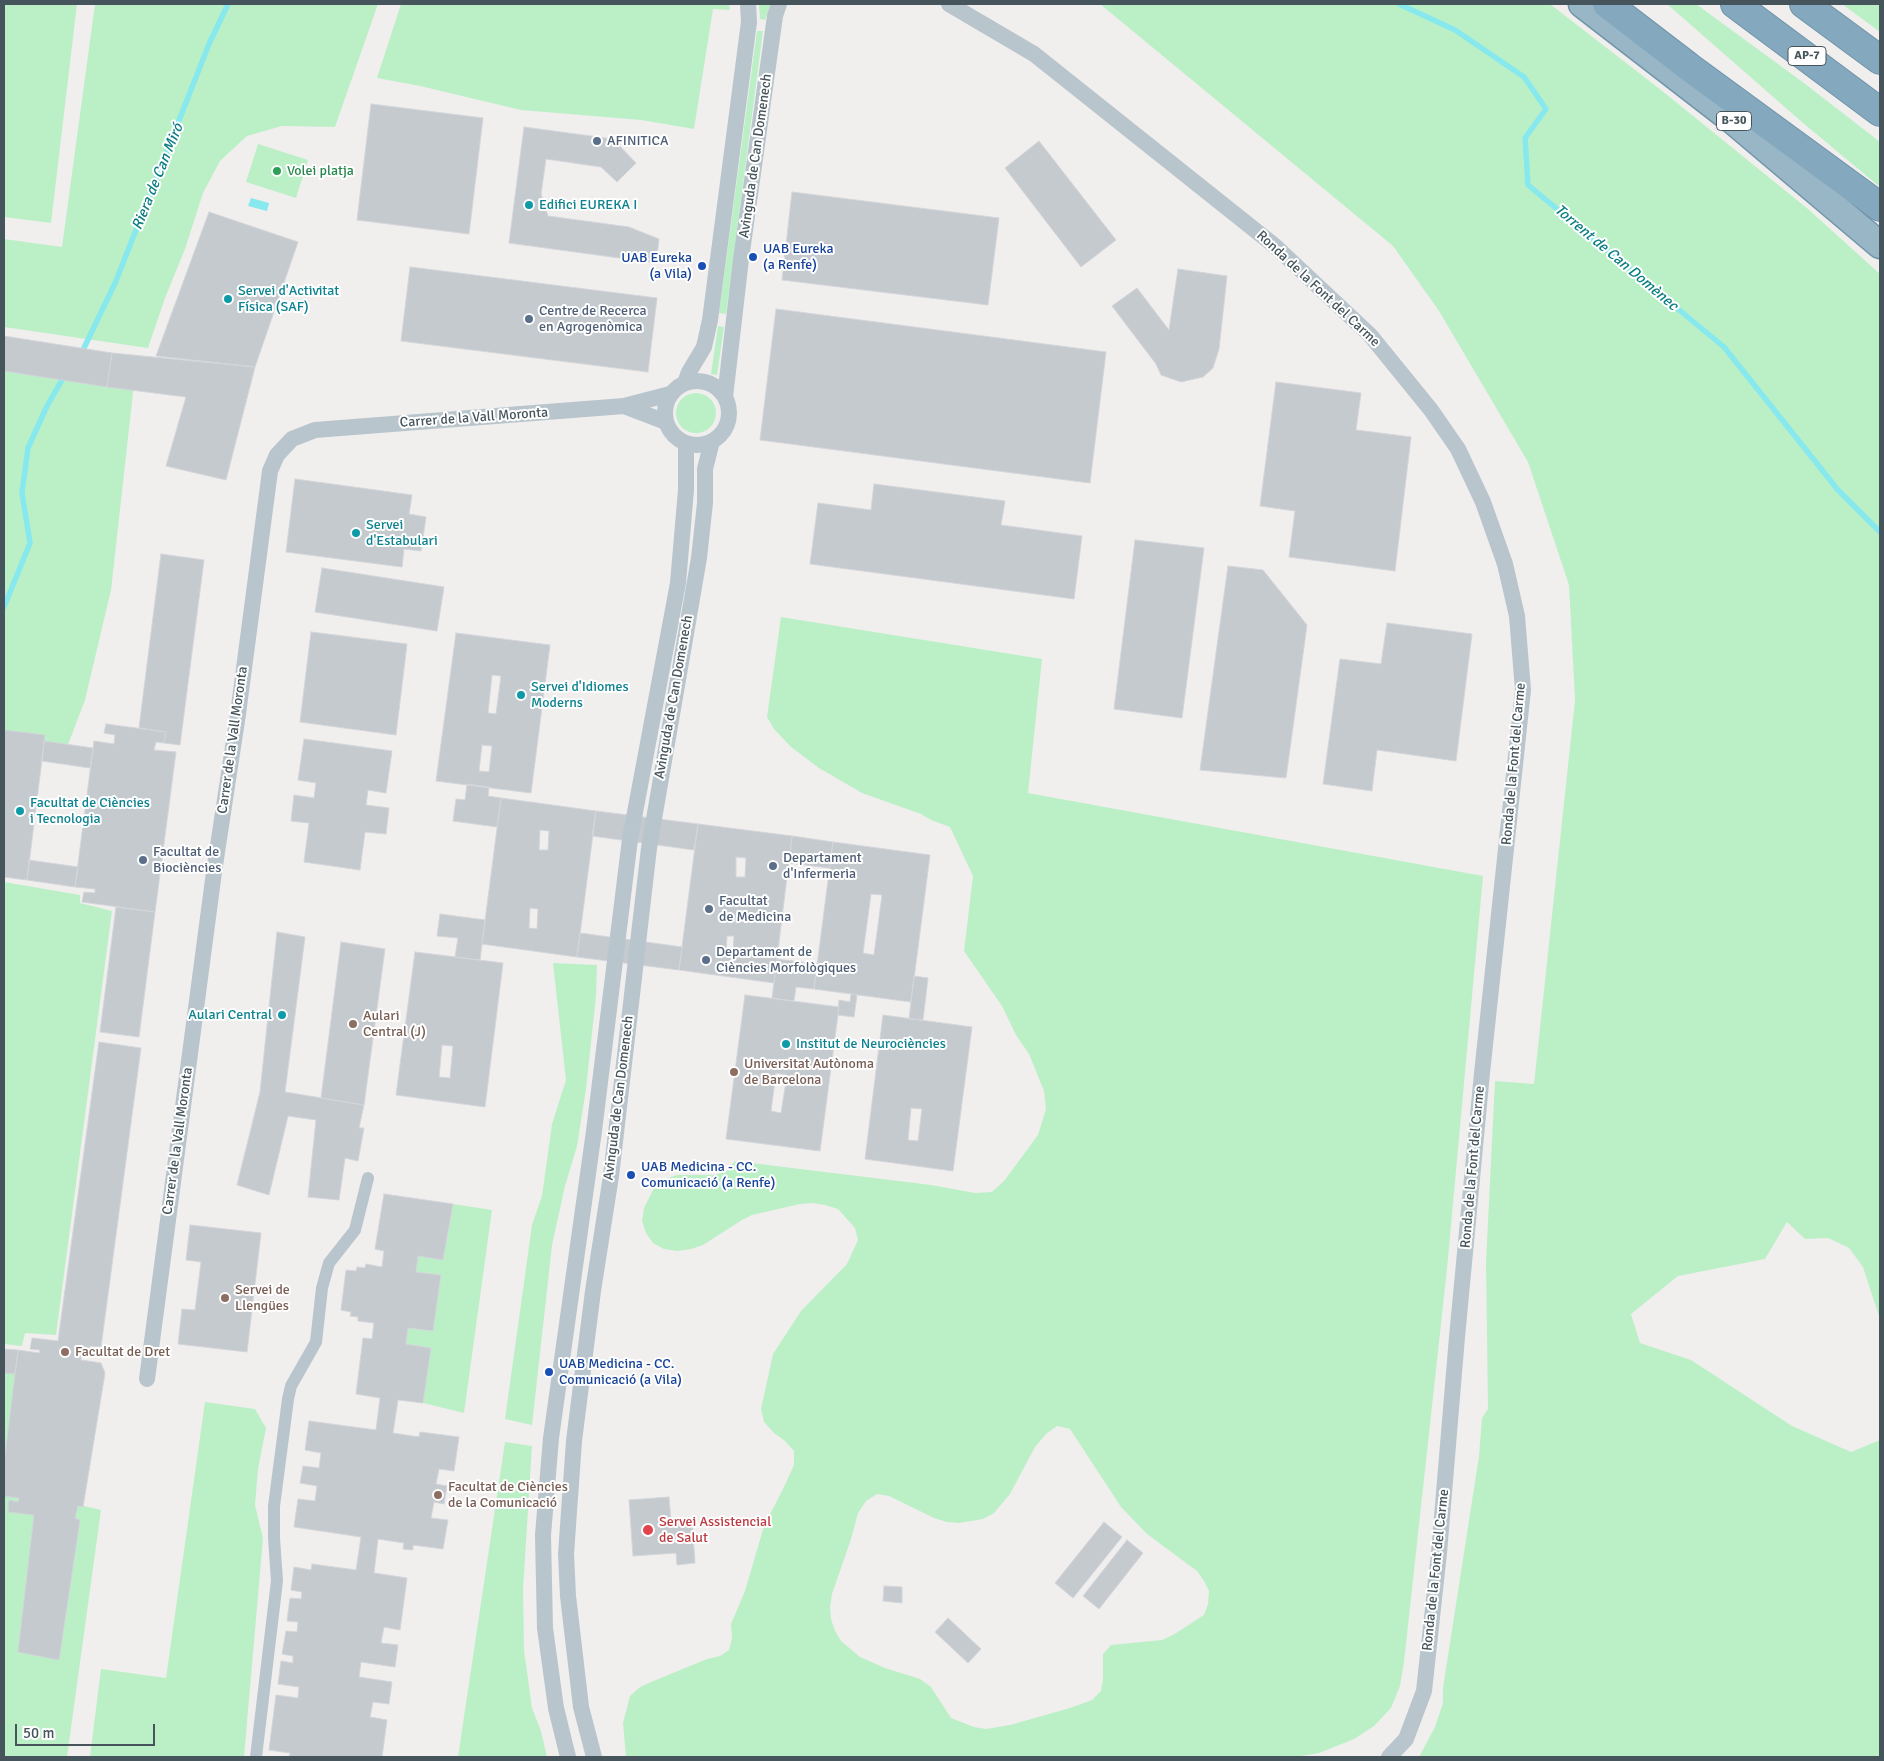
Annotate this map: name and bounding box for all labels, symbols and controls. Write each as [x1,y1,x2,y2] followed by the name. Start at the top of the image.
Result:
[1788,46,1826,66] road number: AP-7
[736,73,776,239] street label: Avinguda de Can Domenech
[1716,112,1752,130] road number: B-30
[129,121,187,233] water label: Riera de Can Miró
[607,133,669,149] place label: AFINITICA
[591,135,603,147] marker: AFINITICA
[287,163,354,179] place label: Volei platja
[271,165,283,177] marker: Volei platja
[539,197,637,213] place label: Edifici EUREKA I
[523,199,535,211] marker: Edifici EUREKA I
[1551,201,1681,315] water label: Torrent de Can Domènec
[1253,227,1383,351] street label: Ronda de la Font del Carme
[763,241,834,274] place label: UAB Eureka (a Renfe)
[621,250,692,282] place label: UAB Eureka (a Vila)
[747,251,759,263] marker: UAB Eureka (a Renfe)
[696,260,708,272] marker: UAB Eureka (a Vila)
[238,283,339,316] place label: Servei d'Activitat Física (SAF)
[222,293,234,305] marker: Servei d'Activitat Física (SAF)
[539,303,647,336] place label: Centre de Recerca en Agrogenòmica
[523,313,535,325] marker: Centre de Recerca en Agrogenòmica
[399,404,549,432] street label: Carrer de la Vall Moronta
[366,517,438,550] place label: Servei d'Estabulari
[350,527,362,539] marker: Servei d'Estabulari
[651,614,697,780] street label: Avinguda de Can Domenech
[214,665,252,815] street label: Carrer de la Vall Moronta
[531,679,629,712] place label: Servei d'Idiomes Moderns
[1499,682,1529,846] street label: Ronda de la Font del Carme
[515,689,527,701] marker: Servei d'Idiomes Moderns
[30,795,150,828] place label: Facultat de Ciències i Tecnologia
[14,805,26,817] marker: Facultat de Ciències i Tecnologia
[153,844,221,876] place label: Facultat de Biociències
[783,850,862,882] place label: Departament d'Infermeria
[137,854,149,866] marker: Facultat de Biociències
[767,860,779,872] marker: Departament d'Infermeria
[719,893,791,926] place label: Facultat de Medicina
[703,903,715,915] marker: Facultat de Medicina
[716,944,856,976] place label: Departament de Ciències Morfològiques
[700,954,712,966] marker: Departament de Ciències Morfològiques
[188,1007,272,1023] place label: Aulari Central
[363,1008,426,1040] place label: Aulari Central (J)
[276,1009,288,1021] marker: Aulari Central
[601,1015,637,1181] street label: Avinguda de Can Domenech
[347,1018,359,1030] marker: Aulari Central (J)
[796,1036,946,1052] place label: Institut de Neurociències
[780,1038,792,1050] marker: Institut de Neurociències
[744,1056,874,1088] place label: Universitat Autònoma de Barcelona
[159,1066,197,1216] street label: Carrer de la Vall Moronta
[728,1066,740,1078] marker: Universitat Autònoma de Barcelona
[1458,1085,1488,1249] street label: Ronda de la Font del Carme
[641,1159,775,1192] place label: UAB Medicina - CC. Comunicació (a Renfe)
[625,1169,637,1181] marker: UAB Medicina - CC. Comunicació (a Renfe)
[235,1282,290,1314] place label: Servei de Llengües
[219,1292,231,1304] marker: Servei de Llengües
[75,1344,170,1360] place label: Facultat de Dret
[59,1346,71,1358] marker: Facultat de Dret
[559,1356,682,1388] place label: UAB Medicina - CC. Comunicació (a Vila)
[543,1366,555,1378] marker: UAB Medicina - CC. Comunicació (a Vila)
[448,1479,568,1511] place label: Facultat de Ciències de la Comunicació
[1419,1488,1453,1652] street label: Ronda de la Font del Carme
[432,1489,444,1501] marker: Facultat de Ciències de la Comunicació
[659,1514,771,1546] place label: Servei Assistencial de Salut
[641,1523,655,1537] marker: Servei Assistencial de Salut
[18,1714,158,1746] scale bar
[23,1724,54,1742] text: 50 m

